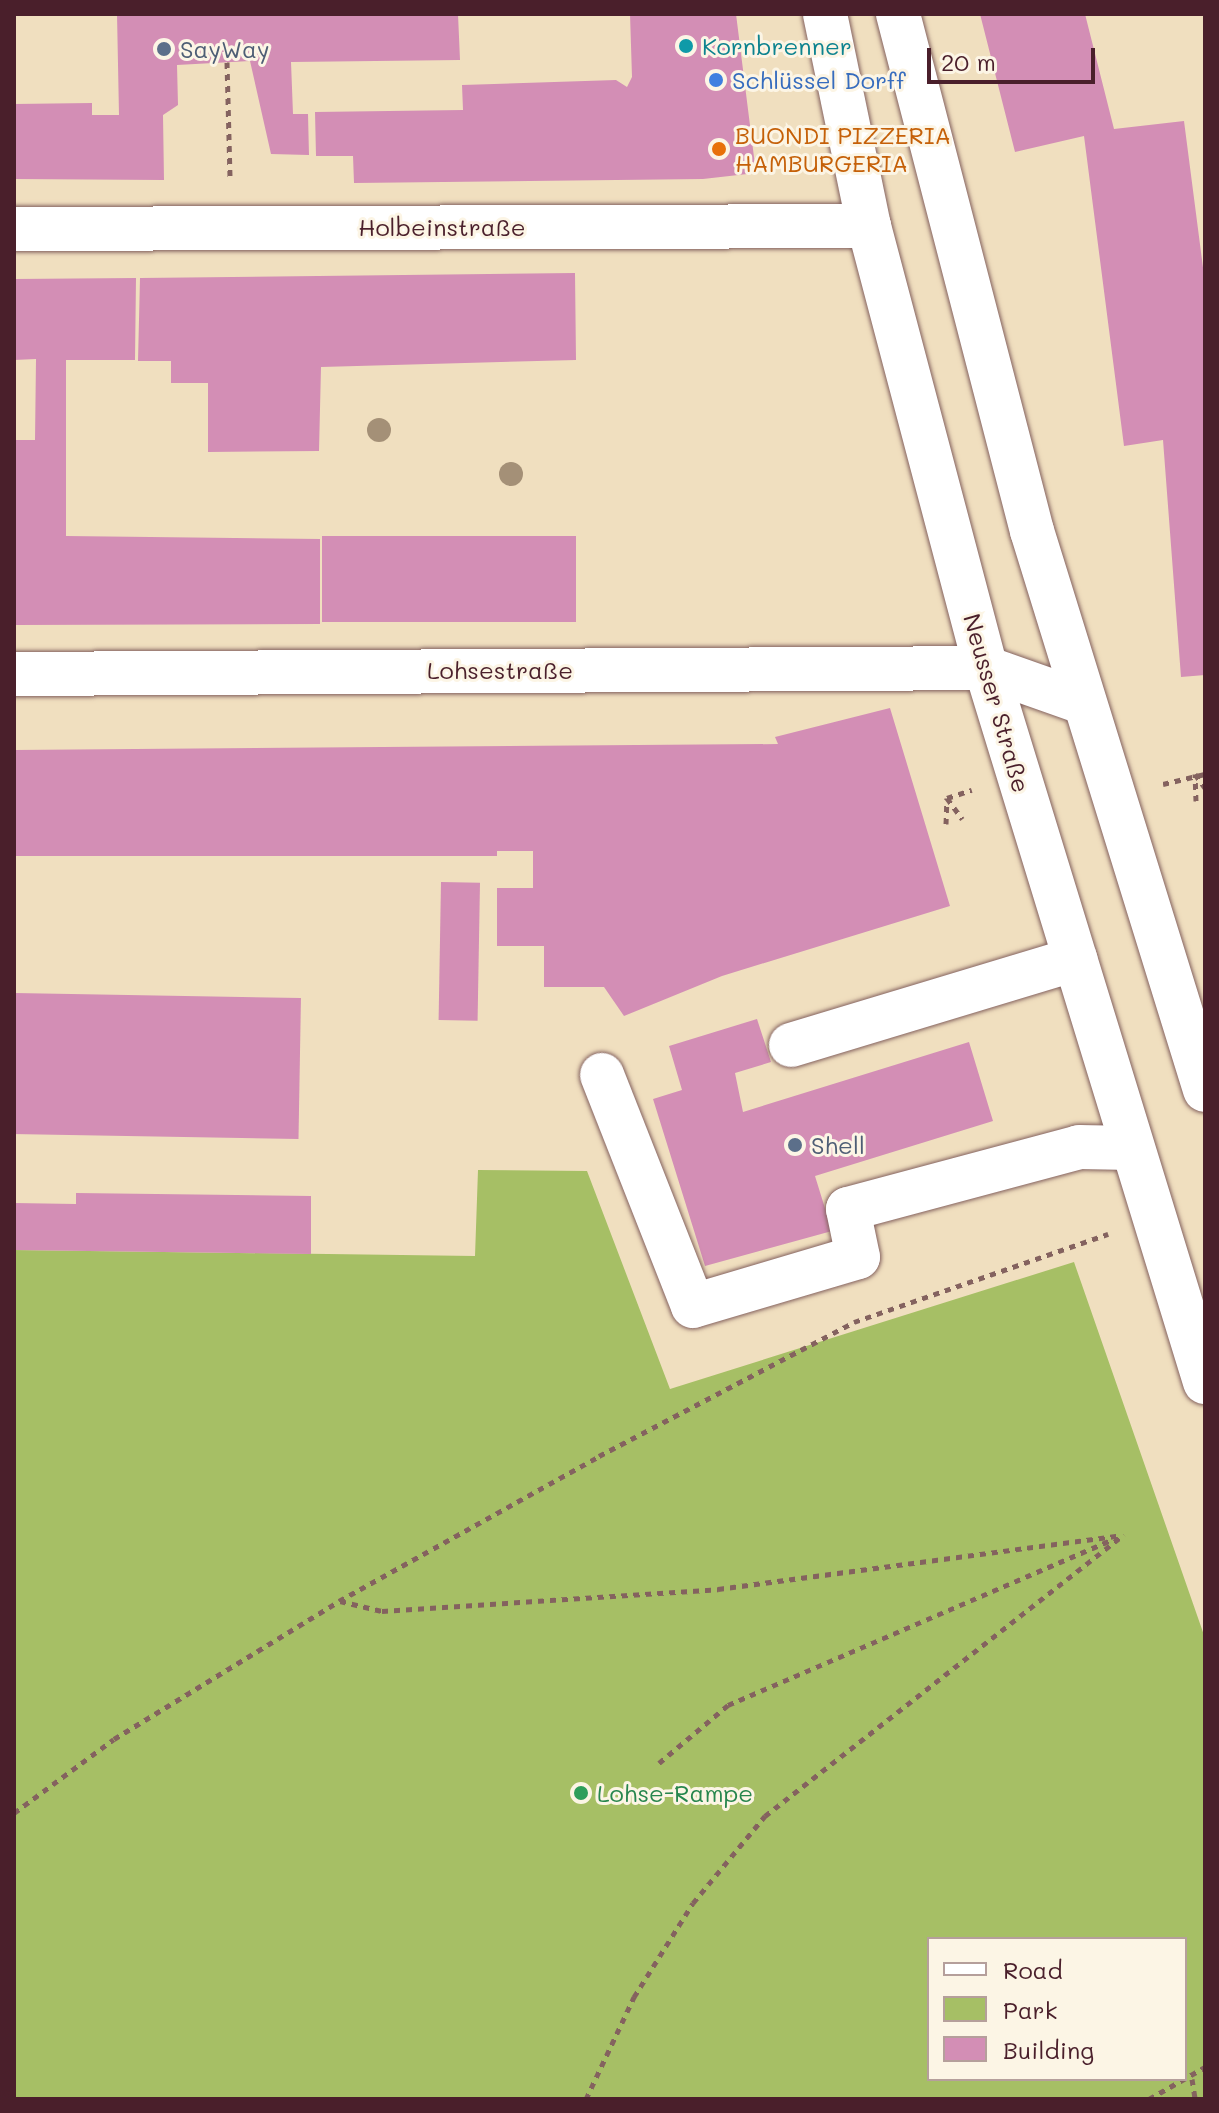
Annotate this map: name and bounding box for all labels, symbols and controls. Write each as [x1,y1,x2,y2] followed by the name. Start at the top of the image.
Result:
[702,32,852,60] place label: Kornbrenner
[931,32,1099,82] scale bar
[180,35,270,63] place label: SayWay
[677,37,695,55] marker: Kornbrenner
[155,40,173,58] marker: SayWay
[941,46,996,77] text: 20 m
[732,66,906,94] place label: Schlüssel Dorff
[707,71,725,89] marker: Schlüssel Dorff
[735,121,951,177] place label: BUONDI PIZZERIA HAMBURGERIA
[710,140,728,158] marker: BUONDI PIZZERIA HAMBURGERIA
[358,213,526,241] street label: Holbeinstraße
[958,610,1036,796] street label: Neusser Straße
[427,656,573,684] street label: Lohsestraße
[811,1131,865,1159] place label: Shell
[786,1136,804,1154] marker: Shell
[597,1779,753,1807] place label: Lohse-Rampe
[572,1784,590,1802] marker: Lohse-Rampe
[927,1937,1187,2081] legend
[1003,1954,1063,1985] text: Road
[1003,1994,1057,2025] text: Park
[1003,2034,1094,2065] text: Building

